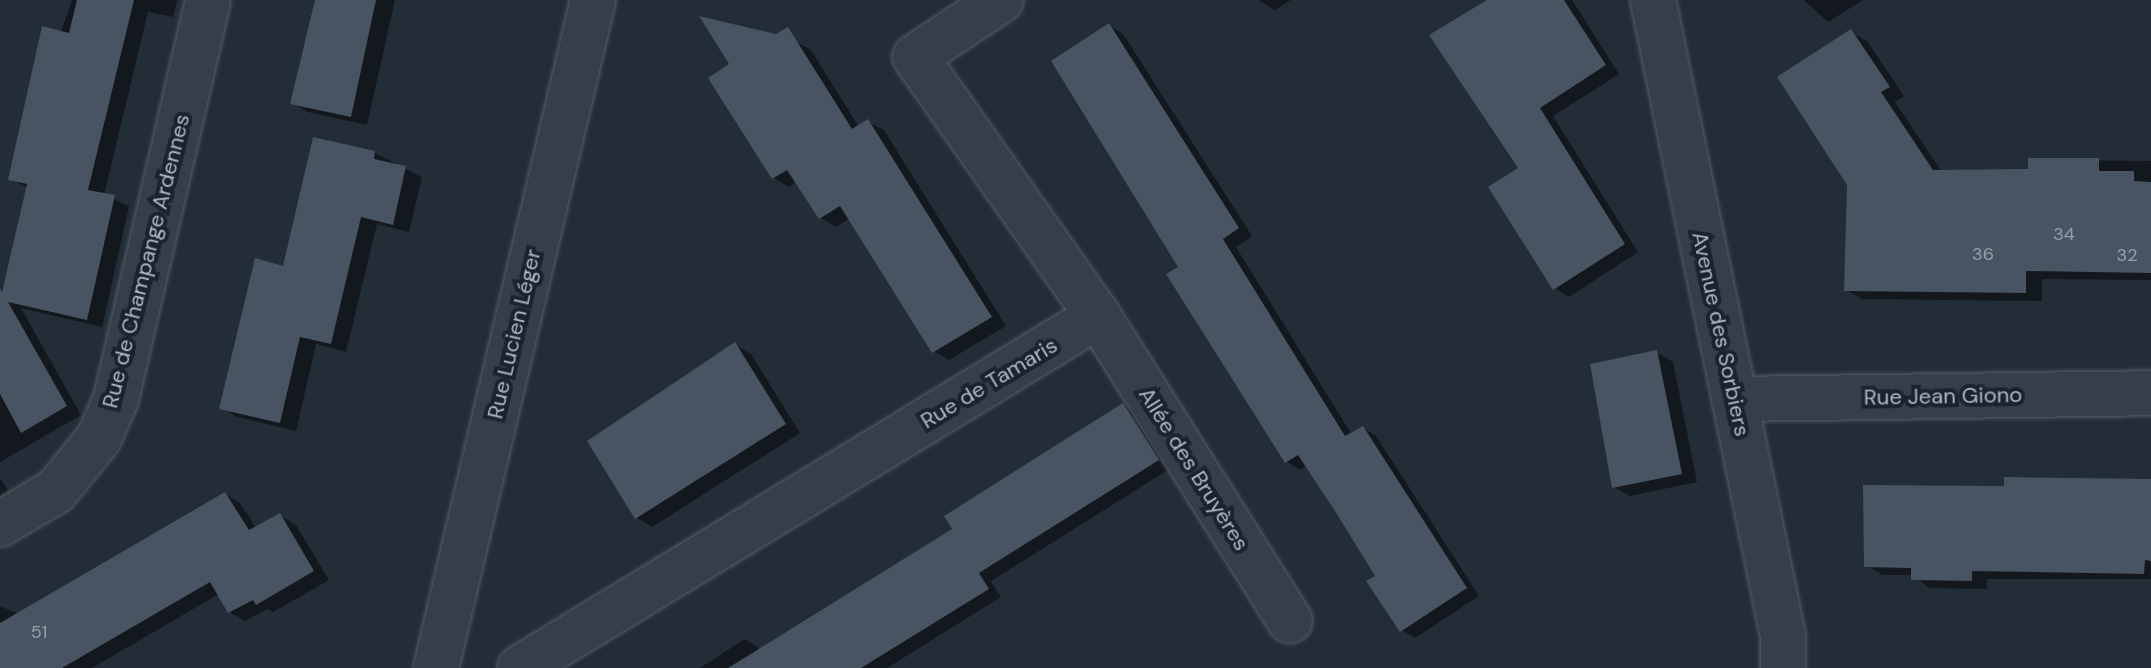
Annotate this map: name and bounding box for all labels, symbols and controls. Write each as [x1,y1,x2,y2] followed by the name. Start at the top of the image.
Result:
[97,111,195,411] street label: Rue de Champange Ardennes
[2053,223,2075,245] house number: 34
[1686,229,1756,439] street label: Avenue des Sorbiers
[1972,243,1994,265] house number: 36
[2116,244,2138,266] house number: 32
[482,247,546,421] street label: Rue Lucien Léger
[916,332,1062,434] street label: Rue de Tamaris
[1863,381,2023,411] street label: Rue Jean Giono
[1133,383,1255,555] street label: Allée des Bruyères
[31,621,47,643] house number: 51

